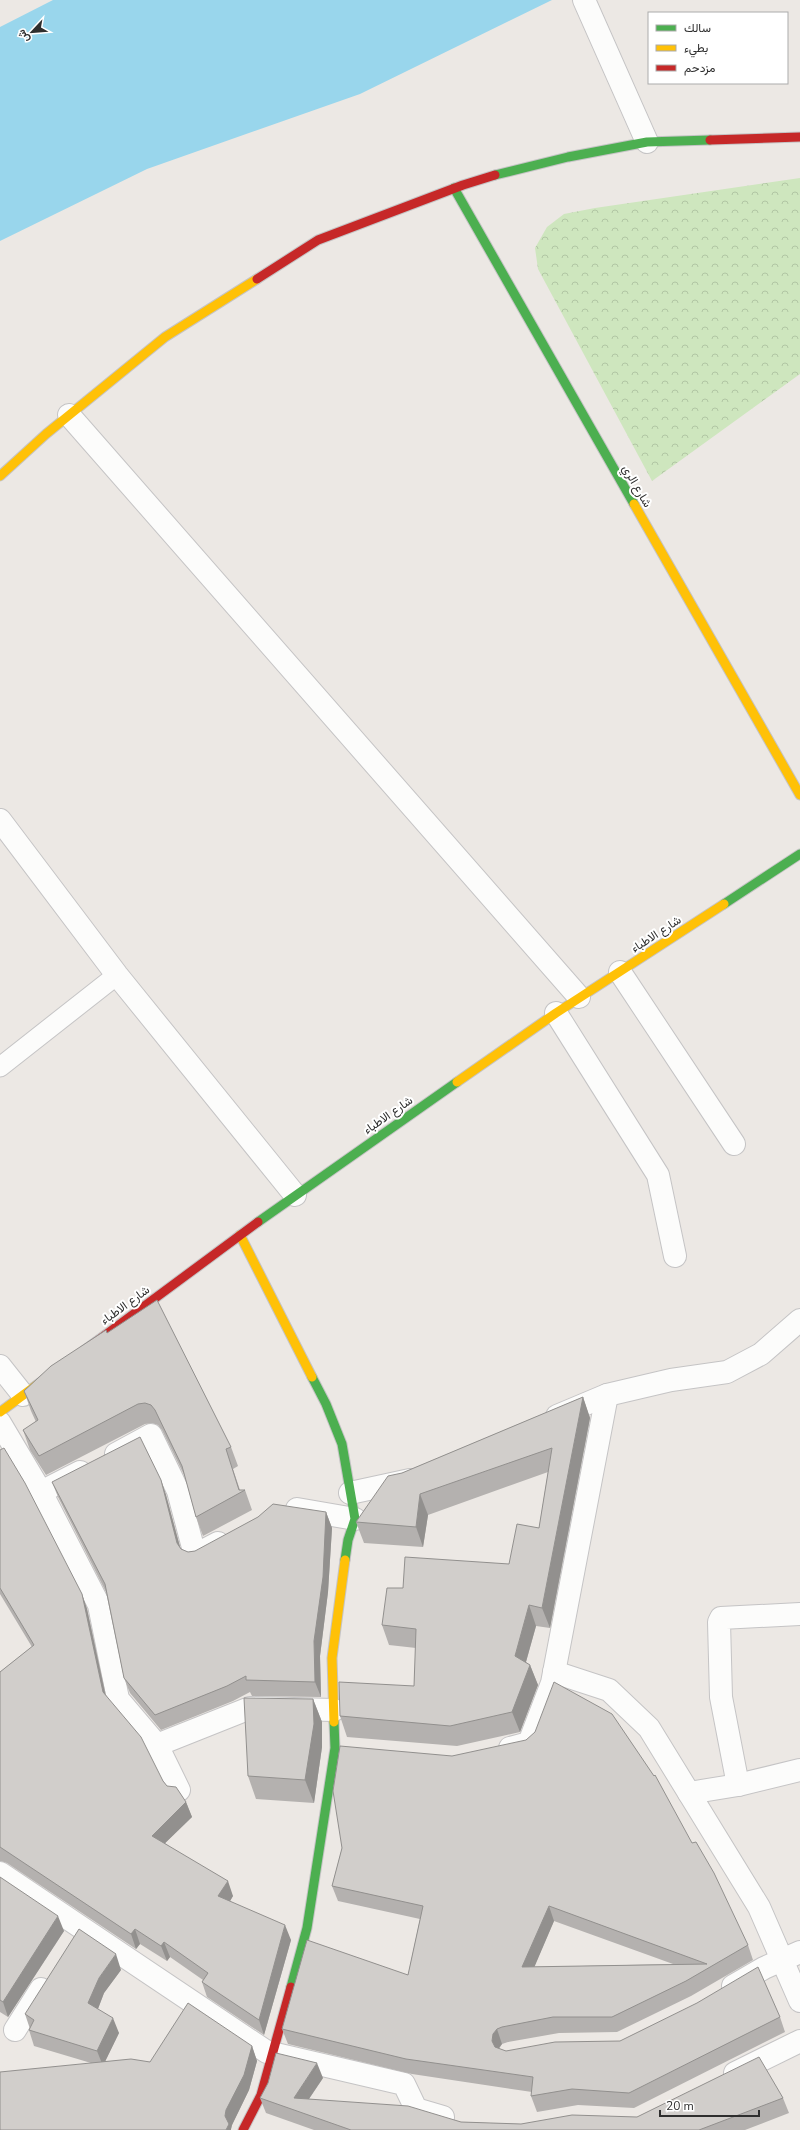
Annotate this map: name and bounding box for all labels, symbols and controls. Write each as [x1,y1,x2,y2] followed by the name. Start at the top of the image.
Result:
[12,12,52,52] north arrow
[648,12,788,84] legend
[684,20,711,36] text: سالك
[14,27,33,45] text: ش
[684,40,708,58] text: بطيء
[684,60,715,76] text: مزدحم
[617,462,656,511] street label: شارع الري
[628,912,685,957] street label: شارع الاطباء
[360,1092,416,1139] street label: شارع الاطباء
[97,1282,153,1329] street label: شارع الاطباء
[660,2092,759,2118] scale bar
[666,2098,694,2114] text: 20 m

